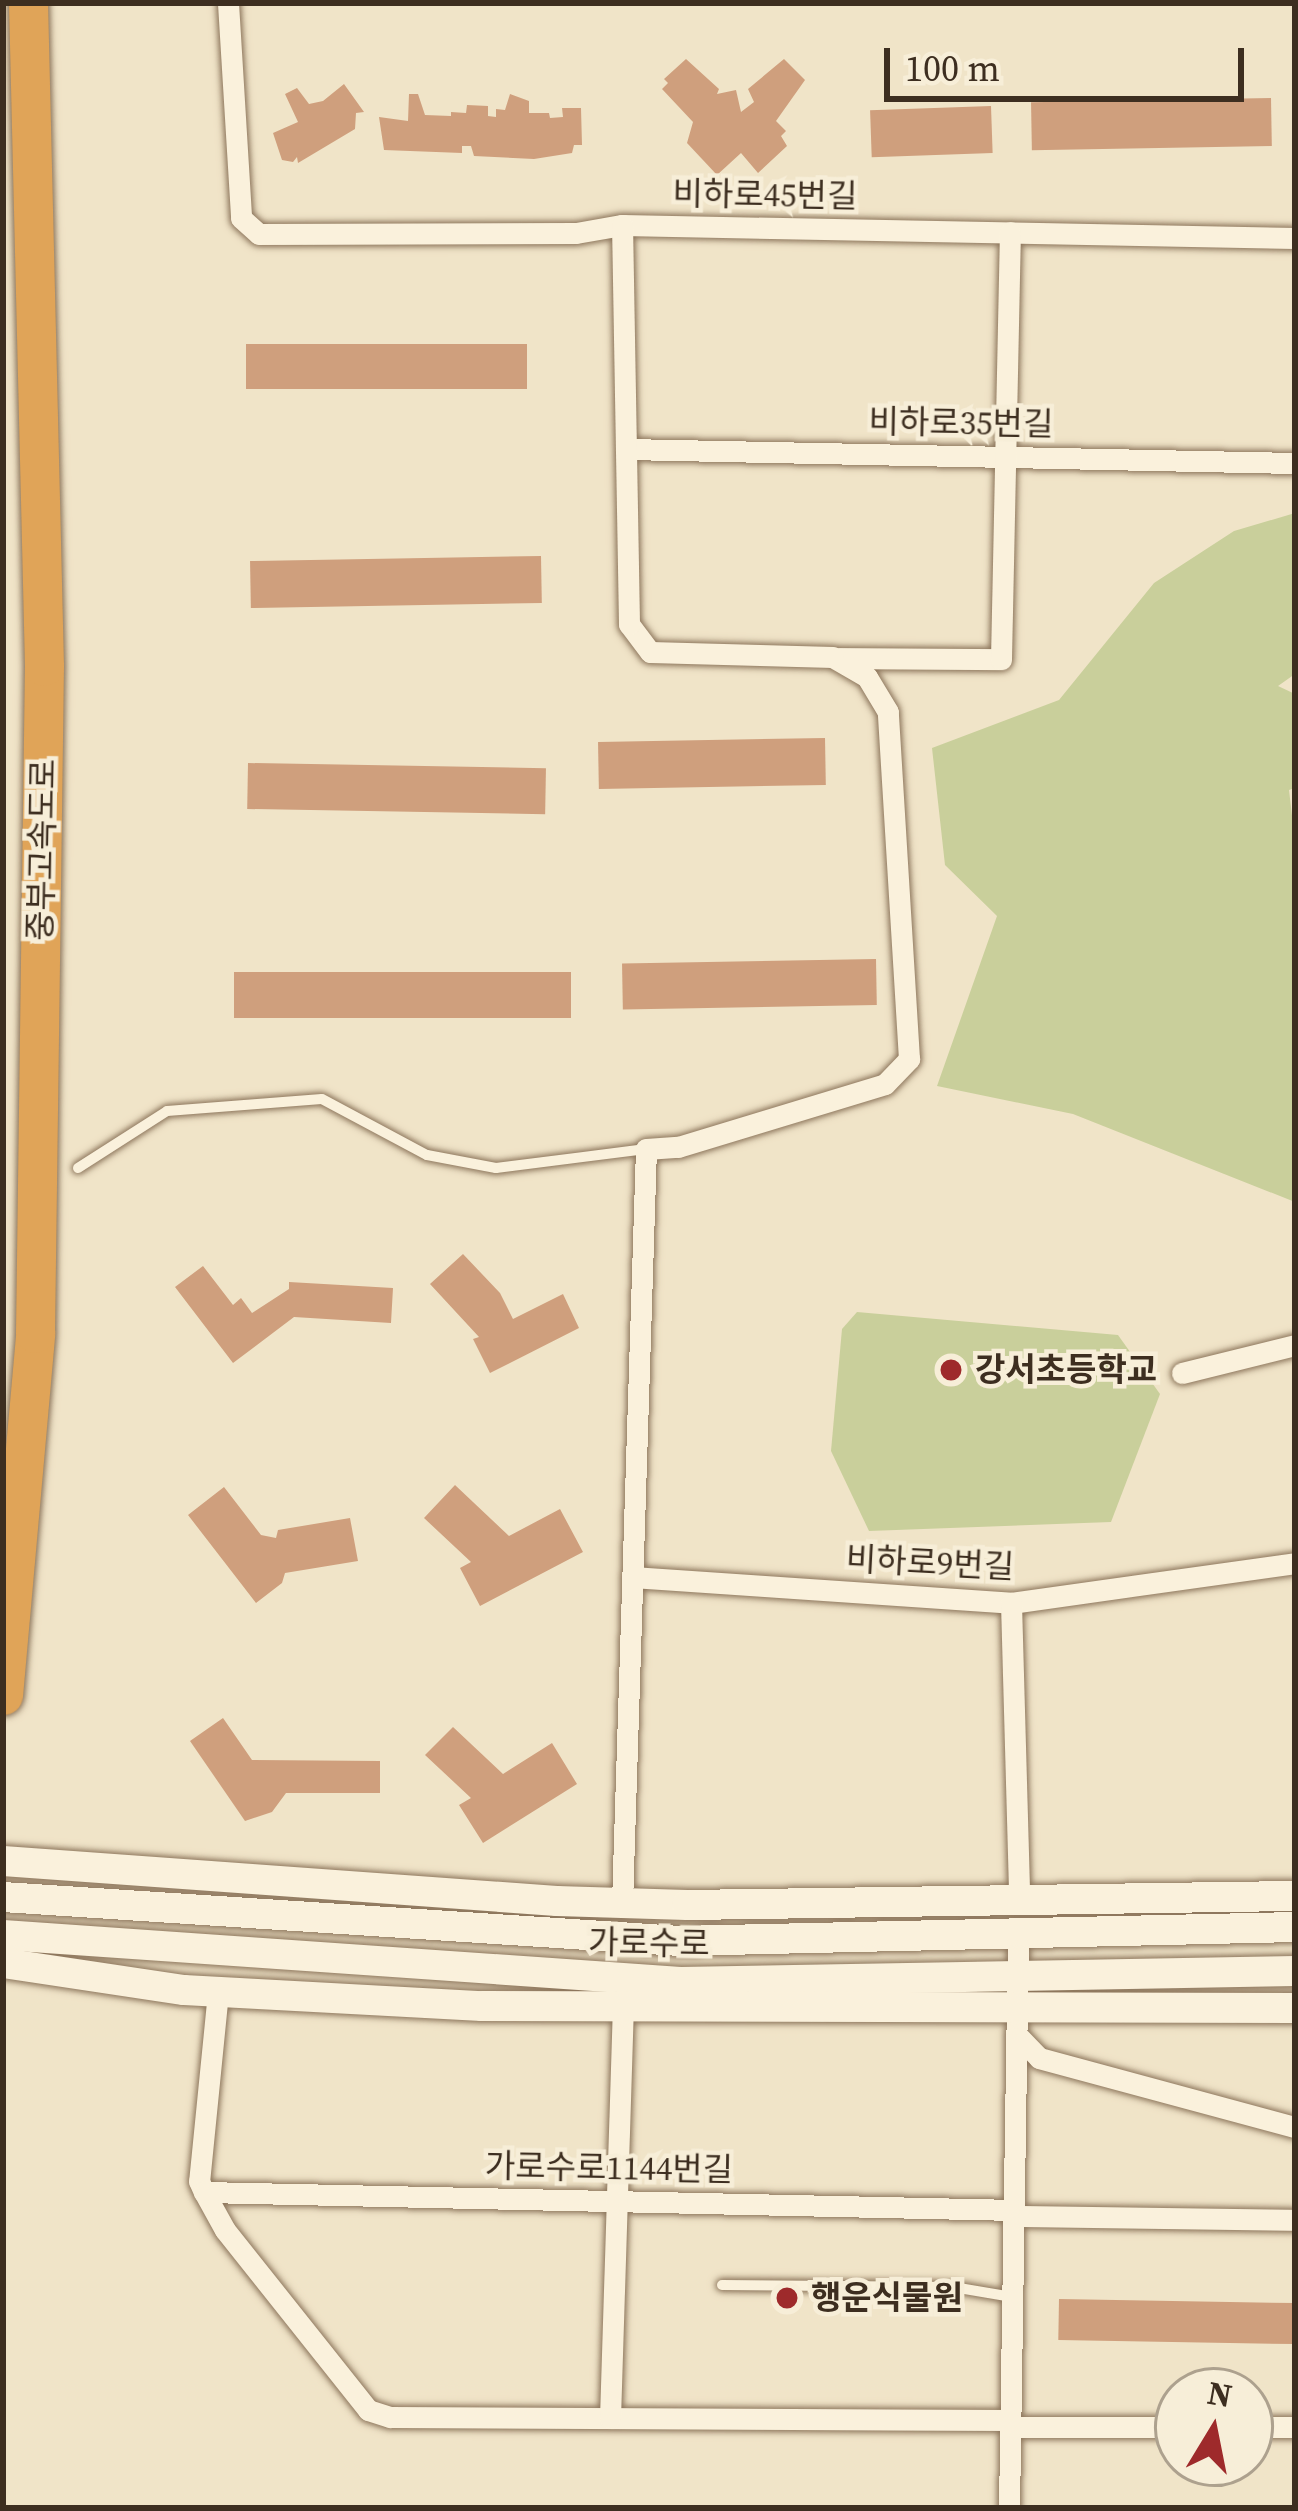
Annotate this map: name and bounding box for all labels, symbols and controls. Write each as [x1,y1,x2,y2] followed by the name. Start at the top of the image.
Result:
[890,24,1250,98] scale bar
[905,44,1000,93] text: 100 m
[672,174,858,216] street label: 비하로45번길
[868,402,1054,444] street label: 비하로35번길
[21,759,63,941] street label: 중부고속도로
[975,1350,1157,1390] place label: 강서초등학교
[938,1357,964,1383] marker: 강서초등학교
[845,1539,1015,1587] street label: 비하로9번길
[588,1922,710,1964] street label: 가로수로
[485,2146,733,2190] street label: 가로수로1144번길
[811,2278,963,2318] place label: 행운식물원
[774,2285,800,2311] marker: 행운식물원
[1154,2367,1274,2487] north arrow
[1204,2370,1236,2418] text: N

